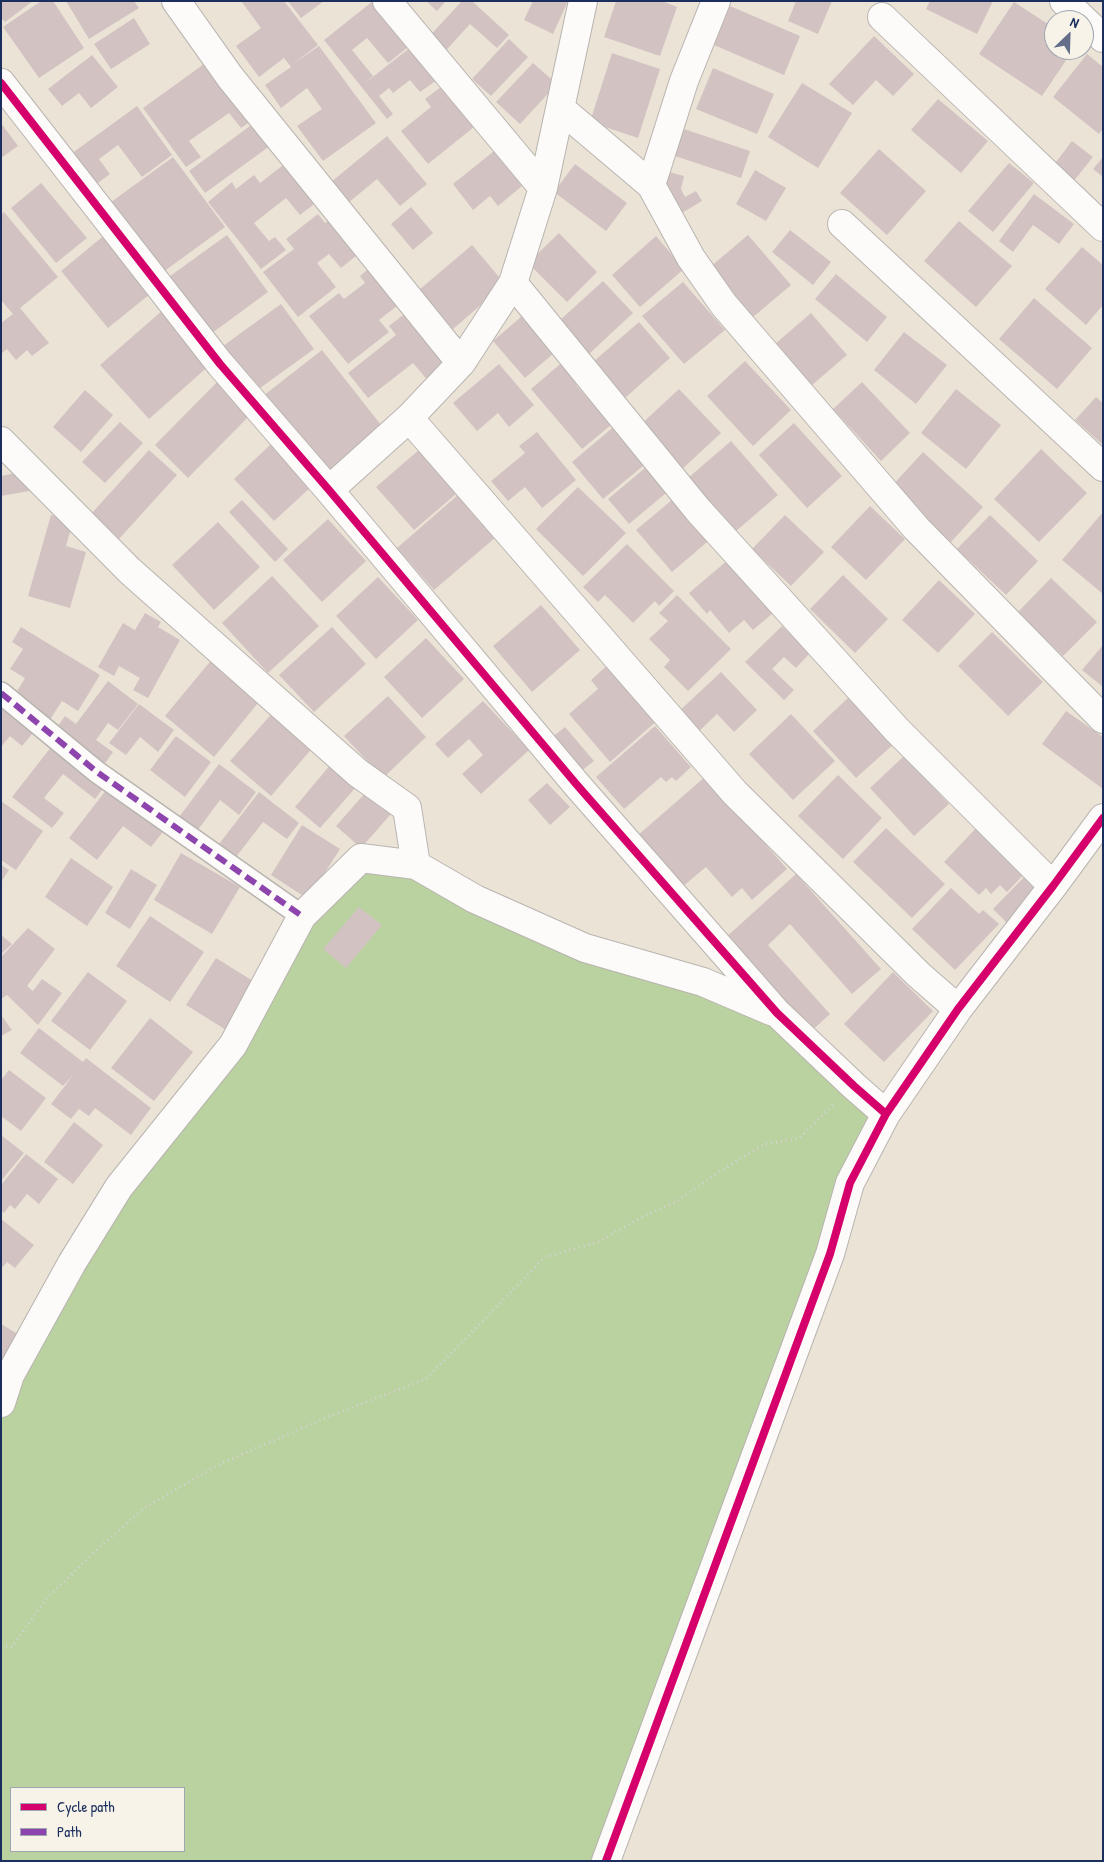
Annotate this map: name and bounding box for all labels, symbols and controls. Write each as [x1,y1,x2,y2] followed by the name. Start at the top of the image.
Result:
[1044,10,1094,60] north arrow
[1068,12,1082,32] text: N
[10,1787,185,1852] legend
[57,1796,115,1817] text: Cycle path
[57,1821,82,1842] text: Path

